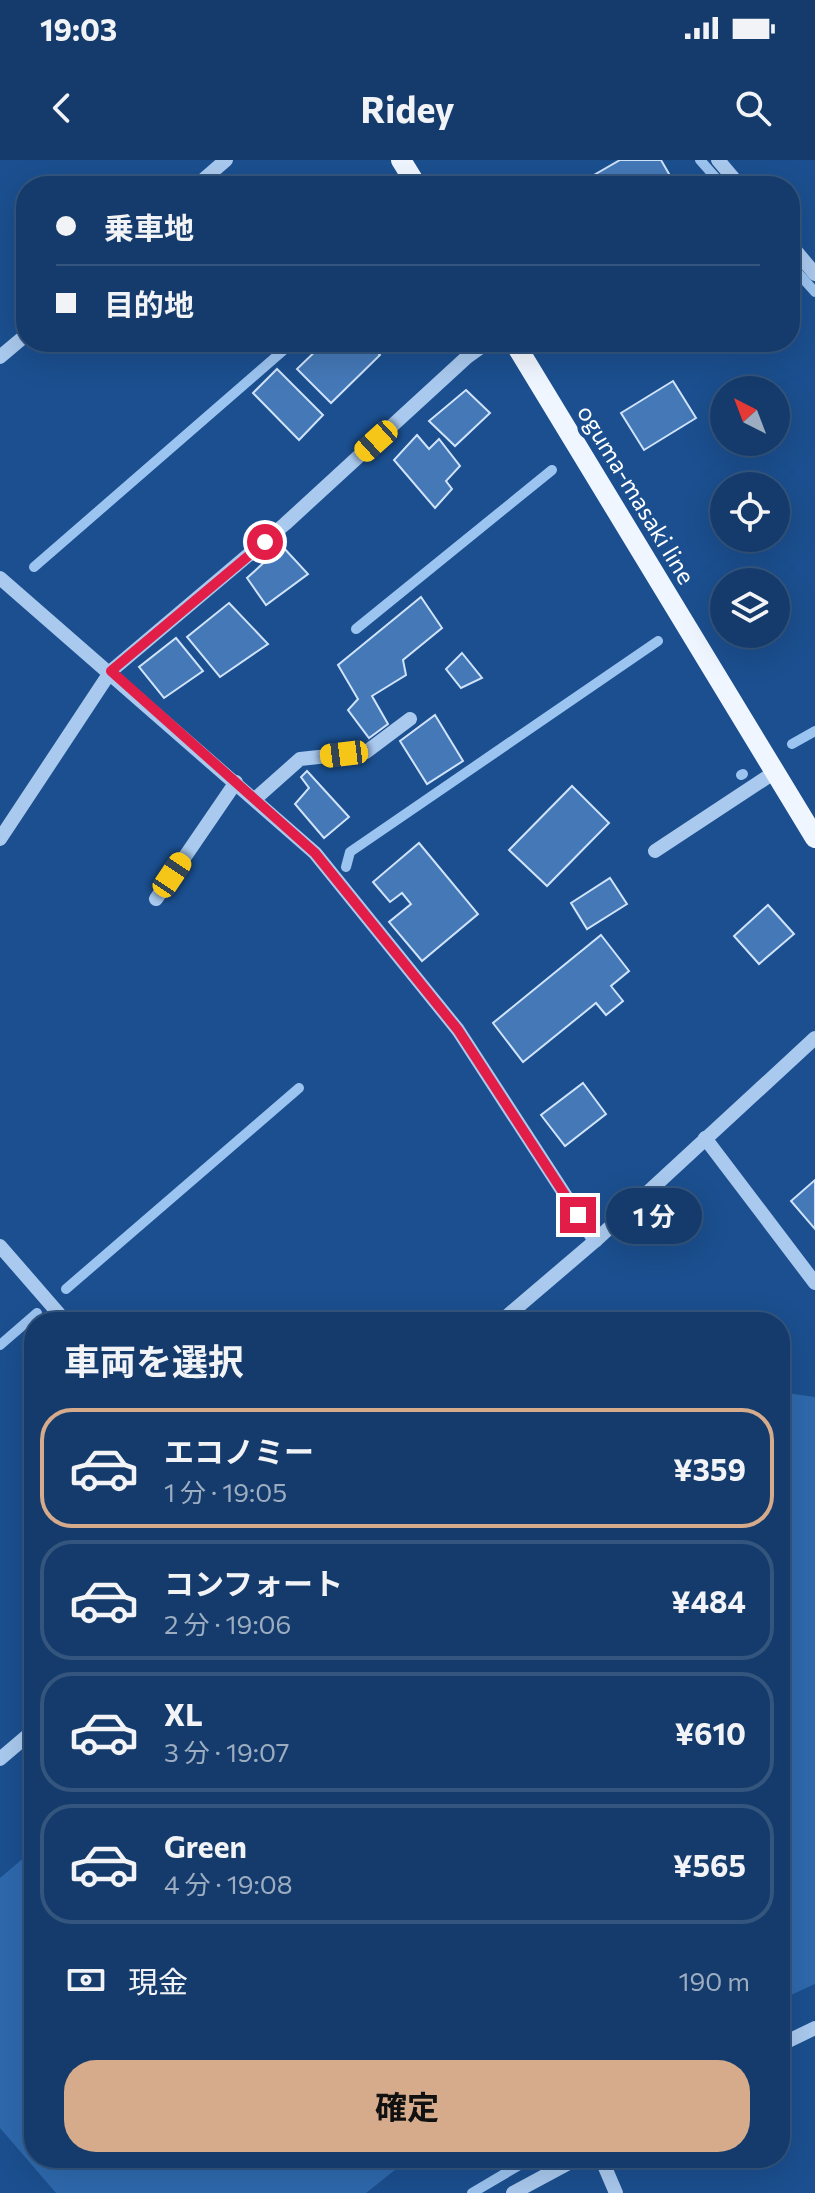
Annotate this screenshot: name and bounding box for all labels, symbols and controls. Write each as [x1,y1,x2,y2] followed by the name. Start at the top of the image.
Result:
[40,10,117,47] text: 19:03
[40,86,84,130] icon: back
[360,86,455,130] text: Ridey
[731,86,775,130] icon: search
[104,208,194,245] text: 乗車地
[104,285,194,322] text: 目的地
[710,376,790,456] north arrow
[710,376,790,648] map controls
[572,399,702,589] street label: oguma-masaki line
[350,416,402,466] car
[710,472,790,552] button: locate
[247,524,283,560] route start
[710,568,790,648] button: layers
[319,739,369,769] car
[149,848,195,902] car
[606,1187,702,1243] callout: 1 分
[560,1197,596,1233] route end
[633,1200,675,1231] text: 1 分
[64,1338,244,1382] text: 車両を選択
[68,1432,140,1504] icon: car
[164,1432,314,1469] text: エコノミー
[673,1450,746,1487] text: ¥359
[164,1476,287,1507] text: 1 分 · 19:05
[68,1564,140,1636] icon: car
[164,1564,343,1601] text: コンフォート
[671,1582,746,1619] text: ¥484
[164,1608,291,1639] text: 2 分 · 19:06
[164,1695,203,1732] text: XL
[68,1696,140,1768] icon: car
[675,1714,746,1751] text: ¥610
[164,1736,290,1767] text: 3 分 · 19:07
[164,1827,247,1864] text: Green
[68,1828,140,1900] icon: car
[673,1846,746,1883] text: ¥565
[164,1868,292,1899] text: 4 分 · 19:08
[64,1958,108,2002] icon: cash
[128,1962,188,1999] text: 現金
[678,1965,750,1996] text: 190 m
[64,2060,750,2152] button: 確定

